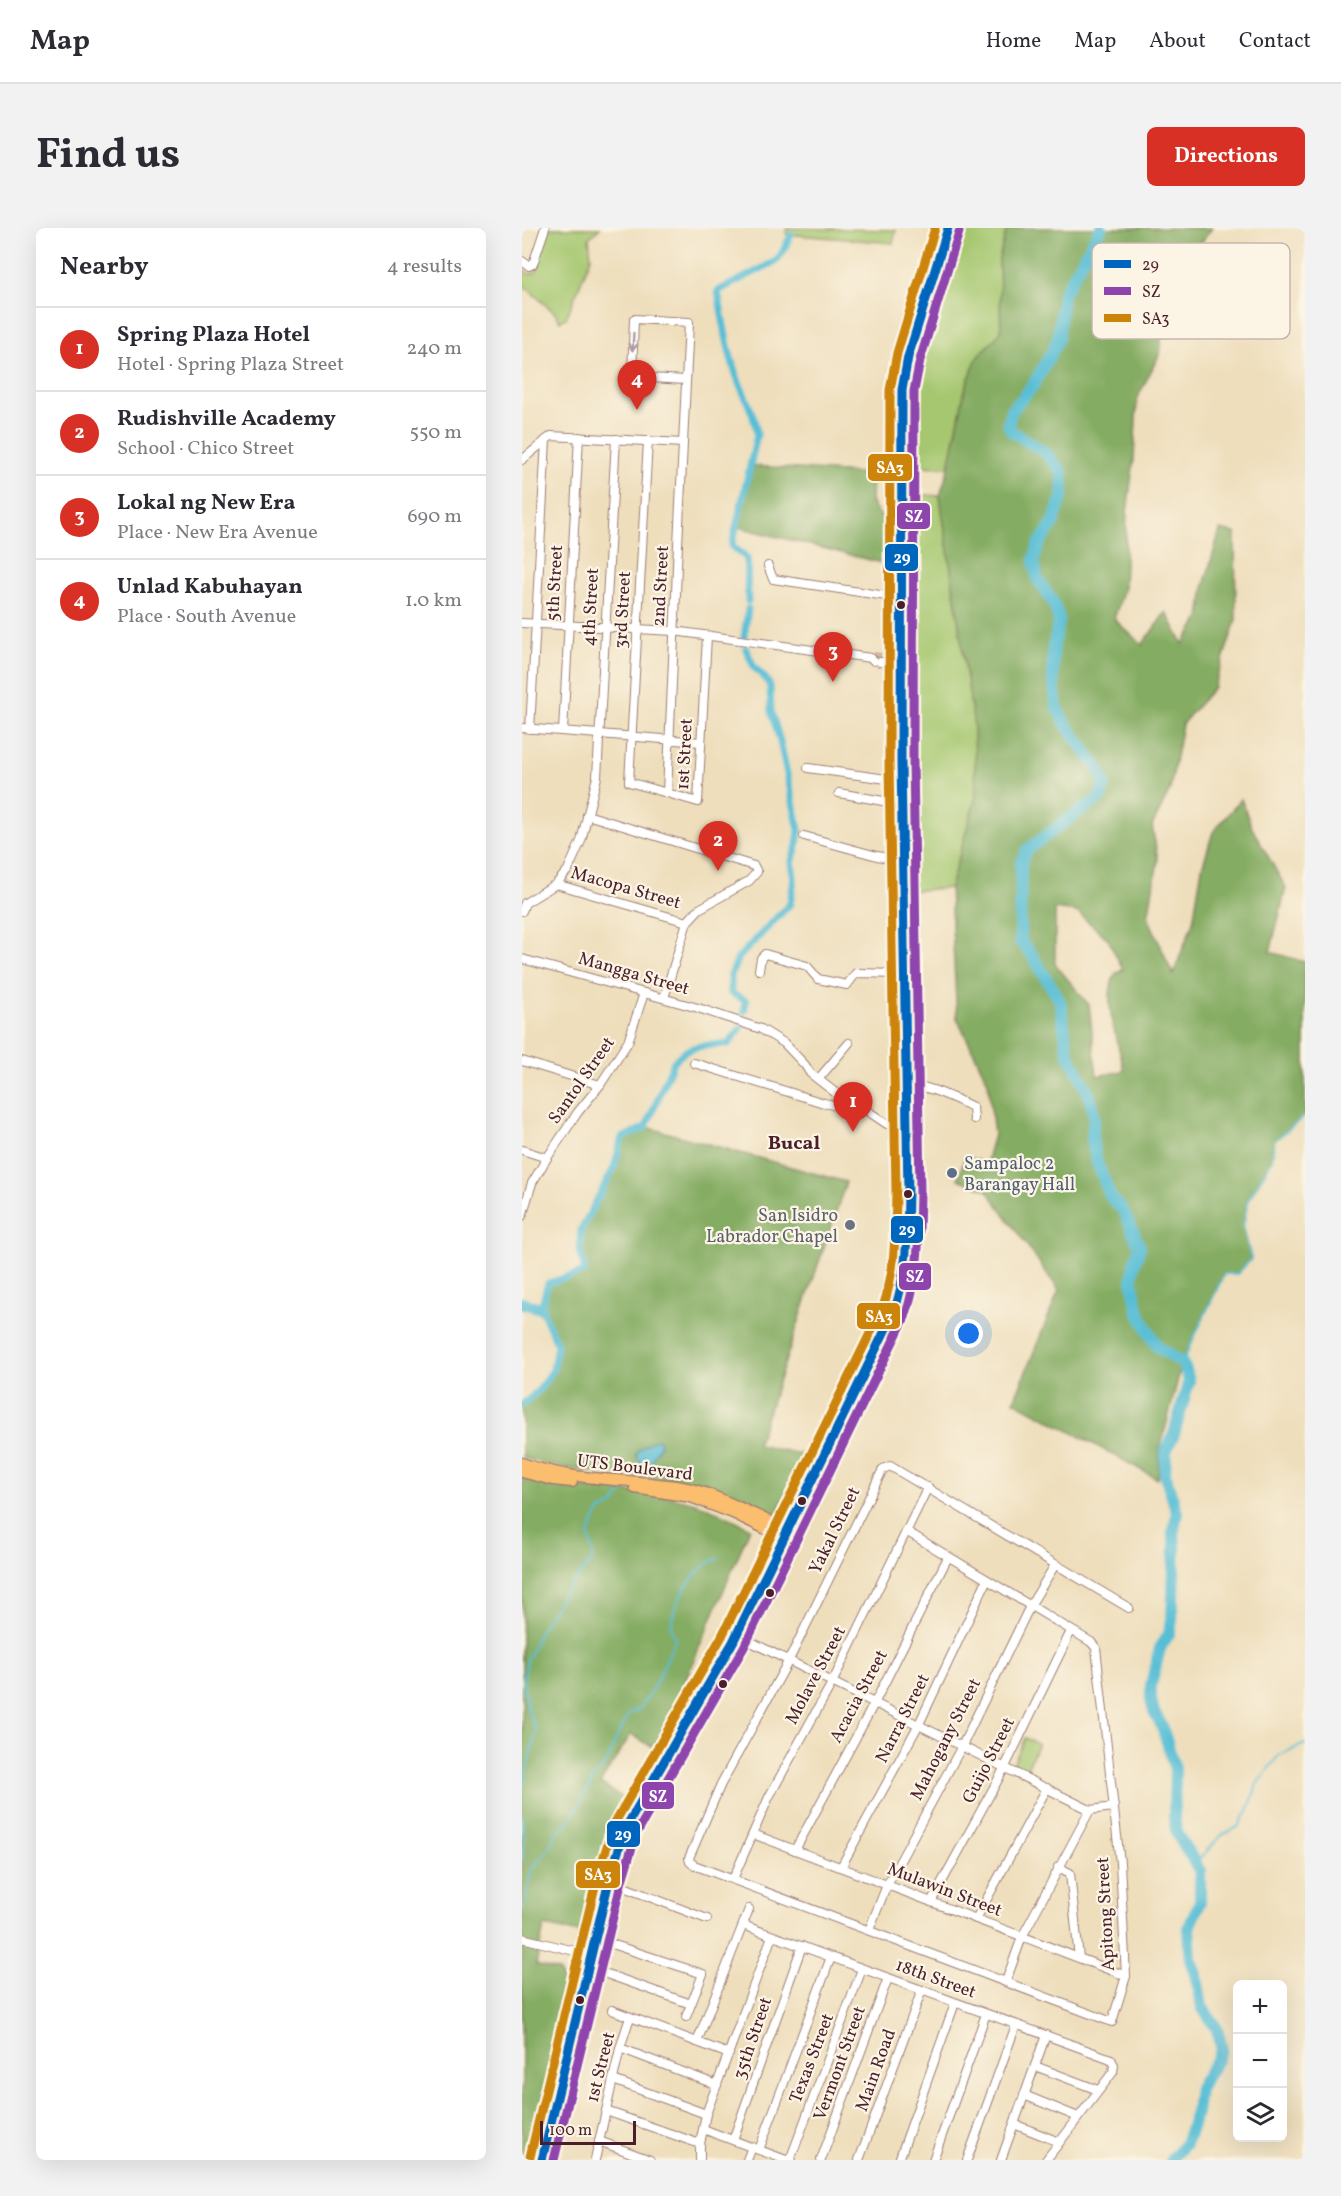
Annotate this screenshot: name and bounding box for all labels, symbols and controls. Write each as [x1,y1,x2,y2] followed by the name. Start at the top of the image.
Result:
[30,22,90,61] text: Map
[986,27,1041,56] text: Home
[1074,27,1116,56] text: Map
[1149,27,1206,56] text: About
[1239,27,1311,56] text: Contact
[36,127,180,186] text: Find us
[1147,127,1305,186] button: Directions
[1092,243,1290,339] legend
[60,249,149,285] text: Nearby
[387,253,462,281] text: 4 results
[1142,255,1159,277] text: 29
[1142,282,1161,304] text: SZ
[1142,309,1170,331] text: SA3
[117,320,310,351] text: Spring Plaza Hotel
[628,332,639,352] one-way arrow
[75,335,84,363] text: 1
[407,335,462,363] text: 240 m
[117,351,344,379] text: Hotel · Spring Plaza Street
[618,360,656,410] pin: 4
[117,404,336,435] text: Rudishville Academy
[74,419,85,447] text: 2
[409,419,462,447] text: 550 m
[117,435,294,463] text: School · Chico Street
[867,453,913,482] line badge: SA3
[876,458,904,480] text: SA3
[117,488,295,519] text: Lokal ng New Era
[896,502,931,530] line badge: SZ
[74,503,85,531] text: 3
[407,503,462,531] text: 690 m
[905,507,923,529] text: SZ
[117,519,318,547] text: Place · New Era Avenue
[884,543,919,572] line badge: 29
[541,544,570,622] street label: 5th Street
[647,545,676,627] street label: 2nd Street
[893,548,911,570] text: 29
[577,567,606,647] street label: 4th Street
[609,571,638,650] street label: 3rd Street
[117,572,303,603] text: Unlad Kabuhayan
[73,587,86,615] text: 4
[405,587,462,615] text: 1.0 km
[895,599,907,611] unlabelled marker
[117,603,296,631] text: Place · South Avenue
[814,632,852,682] pin: 3
[671,718,700,791] street label: 1st Street
[698,822,738,871] pin: 2
[568,861,684,916] street label: Macopa Street
[575,947,692,1002] street label: Mangga Street
[543,1032,622,1130] street label: Santol Street
[834,1082,872,1132] pin: 1
[768,1130,821,1158] district label: Bucal
[964,1152,1075,1198] place label: Sampaloc 2 Barangay Hall
[945,1166,959,1180] marker: Sampaloc 2 Barangay Hall
[902,1188,914,1200] unlabelled marker
[706,1204,838,1250] place label: San Isidro Labrador Chapel
[890,1215,924,1244] line badge: 29
[843,1218,857,1232] marker: San Isidro Labrador Chapel
[898,1220,916,1242] text: 29
[898,1262,932,1291] line badge: SZ
[906,1267,924,1289] text: SZ
[856,1302,901,1330] line badge: SA3
[865,1307,893,1329] text: SA3
[954,1319,983,1348] your location
[576,1449,694,1488] street label: UTS Boulevard
[803,1483,867,1578] street label: Yakal Street
[796,1495,808,1507] unlabelled marker
[764,1587,776,1599] unlabelled marker
[780,1622,853,1729] street label: Molave Street
[824,1646,894,1748] street label: Acacia Street
[870,1670,937,1768] street label: Narra Street
[905,1674,988,1805] street label: Mahogany Street
[717,1678,729,1690] unlabelled marker
[957,1713,1022,1808] street label: Guijo Street
[641,1781,675,1810] line badge: SZ
[649,1787,667,1809] text: SZ
[606,1820,641,1848] line badge: 29
[614,1825,632,1847] text: 29
[1091,1856,1122,1972] street label: Apitong Street
[883,1857,1006,1924] street label: Mulawin Street
[575,1860,621,1889] line badge: SA3
[584,1865,612,1887] text: SA3
[892,1953,979,2006] street label: 18th Street
[1233,1980,1287,2142] map controls
[1233,1980,1287,2034] button: +
[574,1994,586,2006] unlabelled marker
[728,1994,779,2083] street label: 35th Street
[808,2003,873,2124] street label: Vermont Street
[784,2010,841,2107] street label: Texas Street
[850,2026,903,2115] street label: Main Road
[581,2030,622,2105] street label: 1st Street
[1233,2034,1287,2088] button: −
[1233,2088,1287,2142] button: layers
[540,2118,636,2146] scale bar
[549,2120,592,2142] text: 100 m

